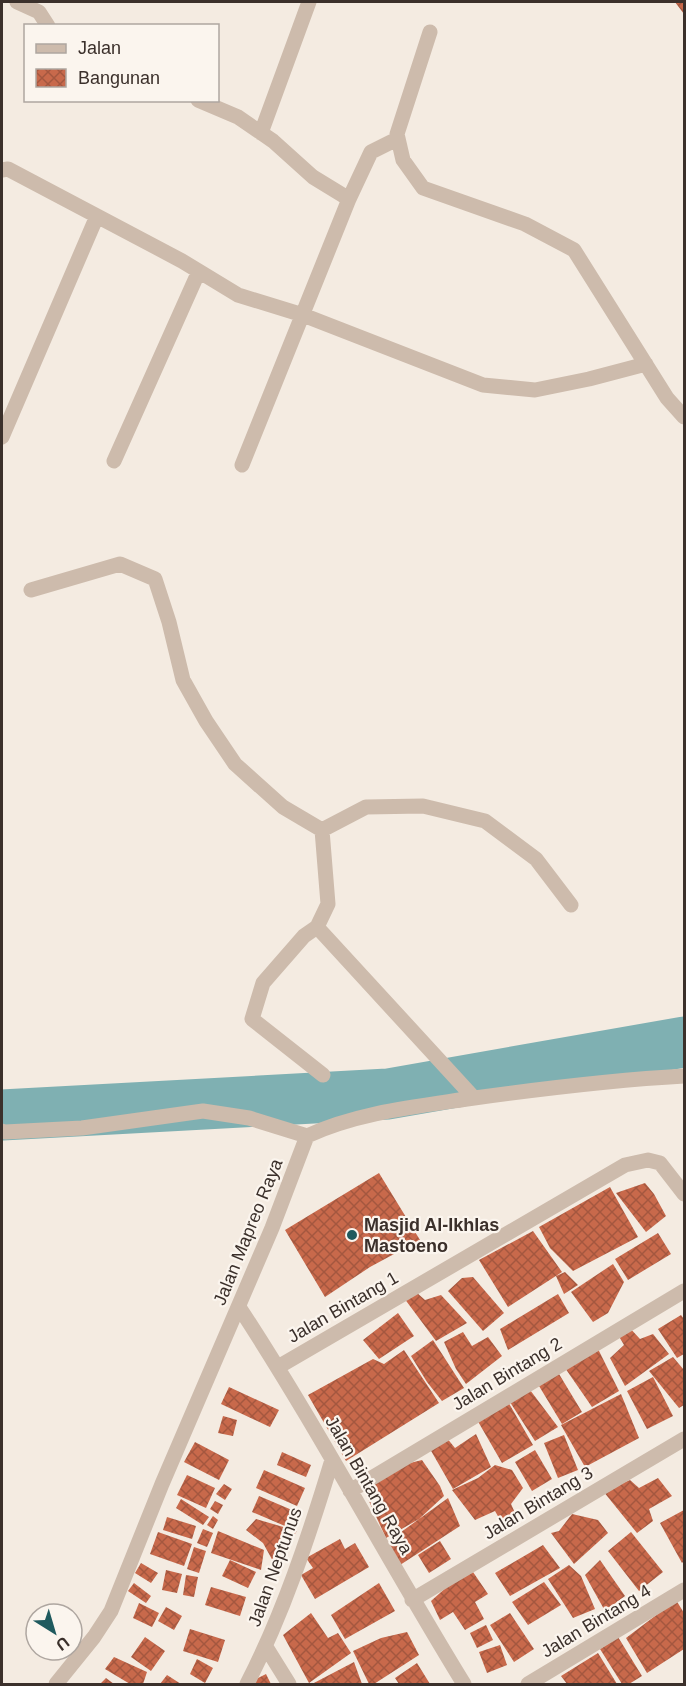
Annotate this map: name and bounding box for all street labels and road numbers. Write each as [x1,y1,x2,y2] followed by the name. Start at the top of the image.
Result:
[209,1155,287,1308] street label: Jalan Mapreo Raya
[284,1267,402,1347] street label: Jalan Bintang 1
[449,1333,565,1415] street label: Jalan Bintang 2
[321,1412,417,1558] street label: Jalan Bintang Raya
[480,1462,596,1544] street label: Jalan Bintang 3
[244,1505,306,1629] street label: Jalan Neptunus
[538,1580,654,1662] street label: Jalan Bintang 4

